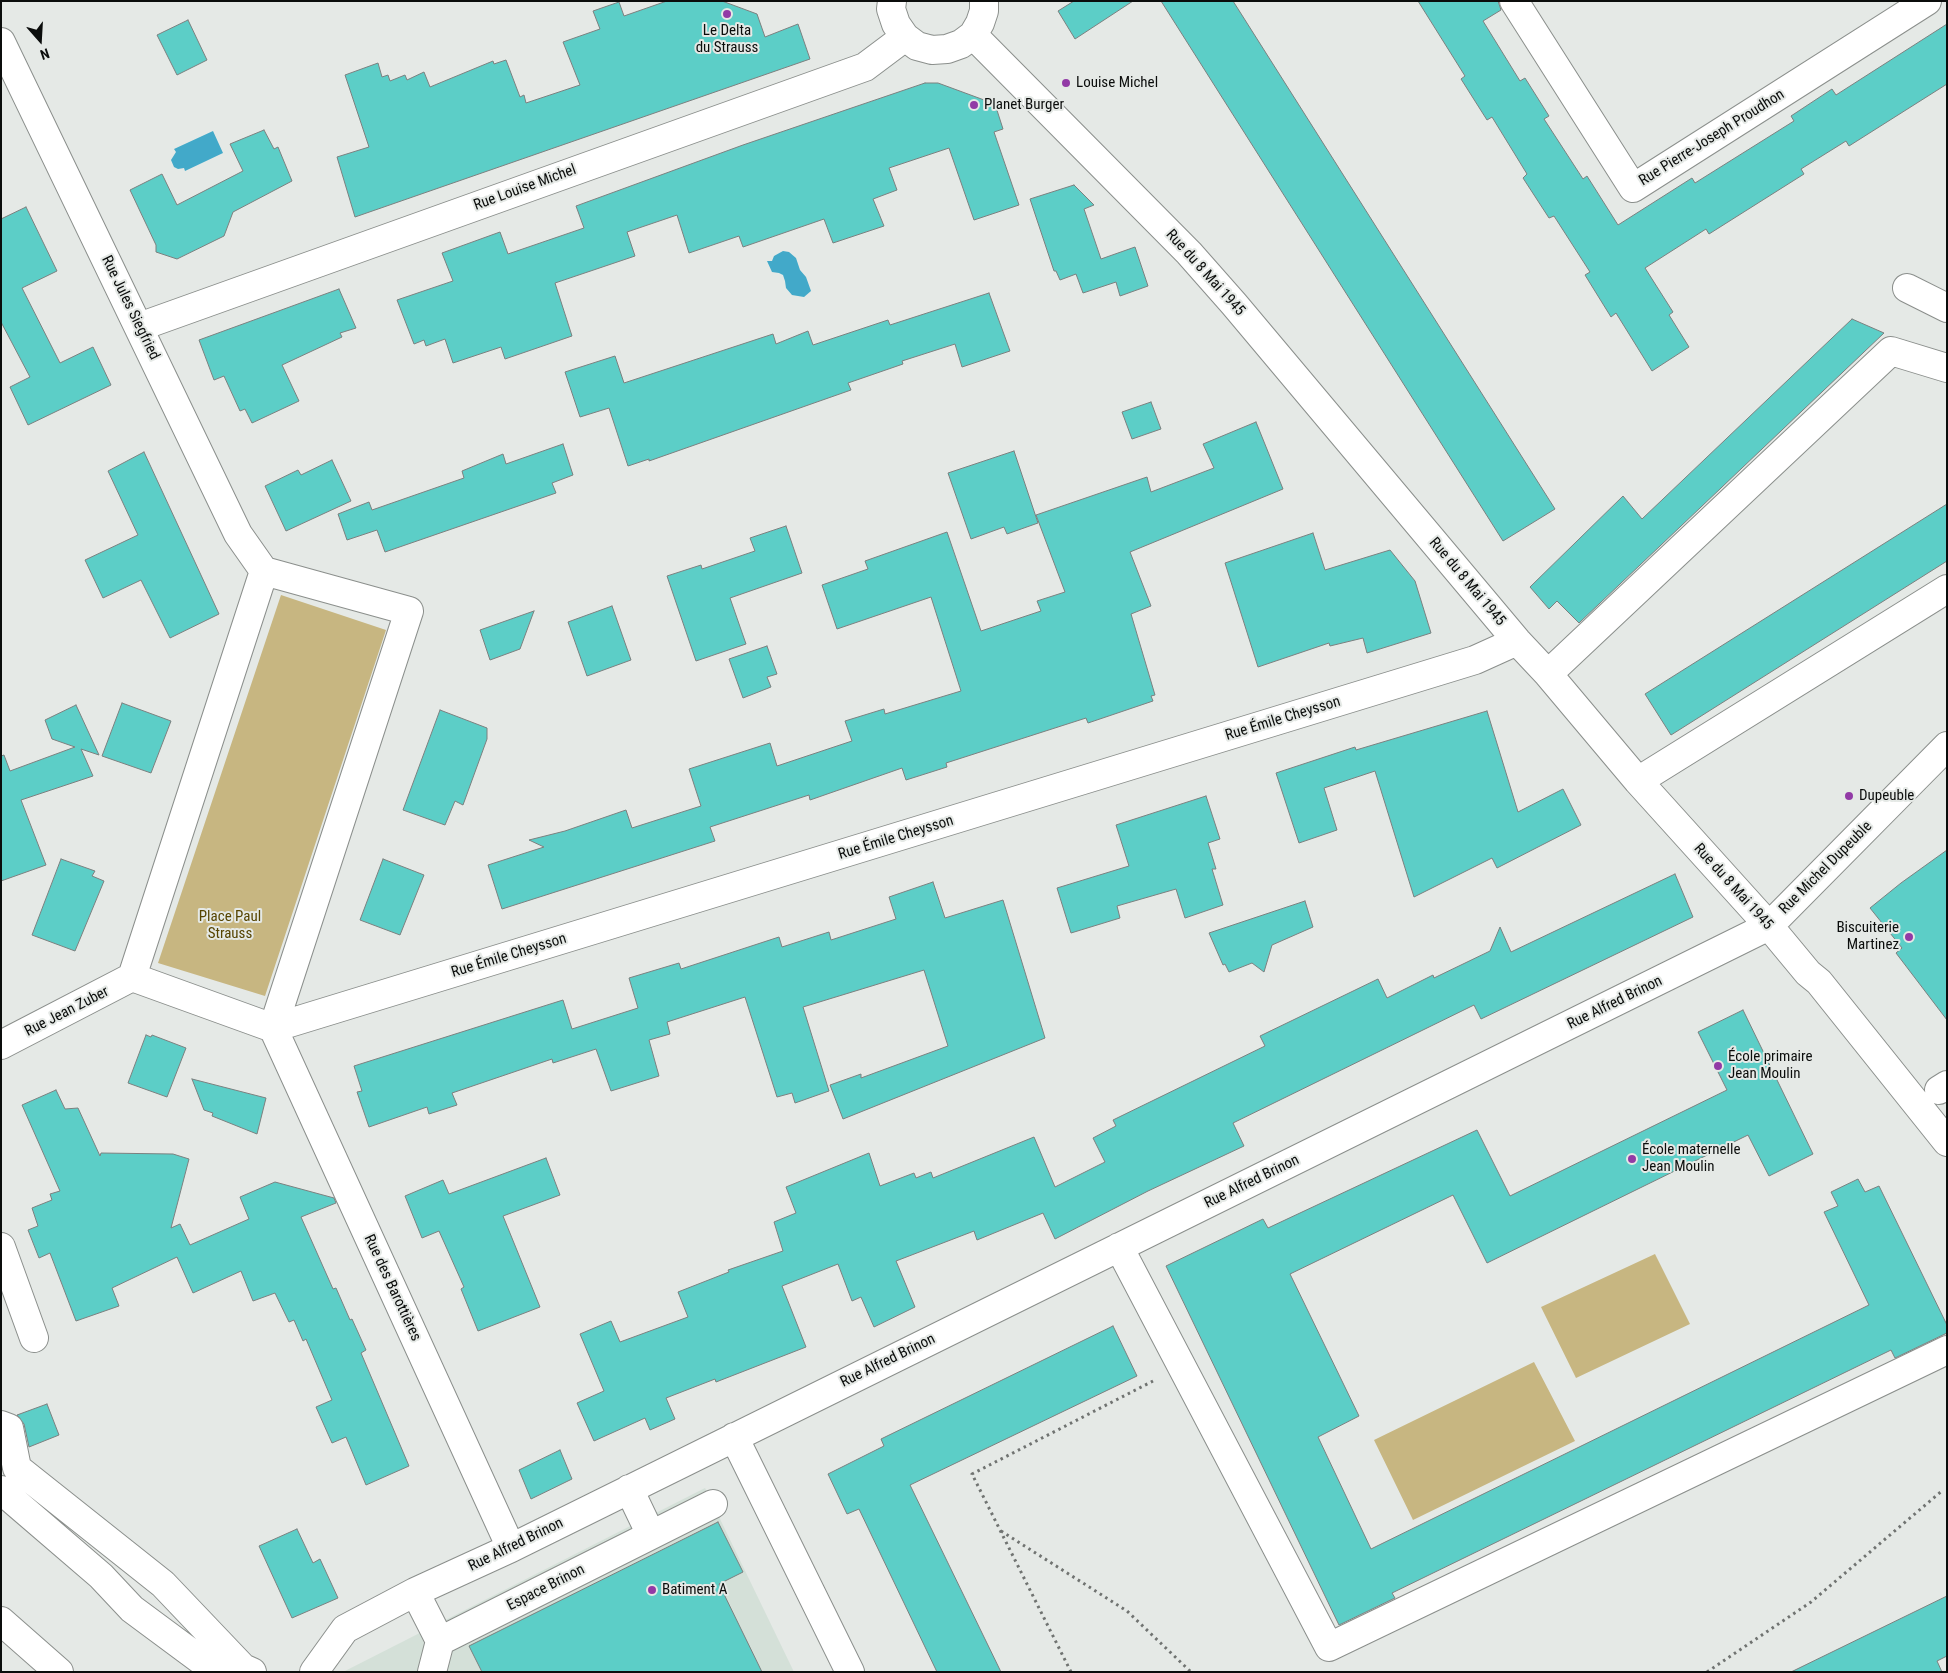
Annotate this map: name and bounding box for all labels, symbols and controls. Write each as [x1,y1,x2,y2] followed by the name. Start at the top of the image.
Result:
[721,8,733,20] marker: Le Delta du Strauss
[15,15,65,65] north arrow
[696,22,758,57] place label: Le Delta du Strauss
[38,45,52,63] text: N
[1076,74,1158,92] place label: Louise Michel
[1060,77,1072,89] marker: Louise Michel
[1636,86,1788,190] street label: Rue Pierre-Joseph Proudhon
[984,96,1064,114] place label: Planet Burger
[968,99,980,111] marker: Planet Burger
[471,161,579,215] street label: Rue Louise Michel
[1162,226,1248,320] street label: Rue du 8 Mai 1945
[97,253,163,363] street label: Rue Jules Siegfried
[1425,534,1509,630] street label: Rue du 8 Mai 1945
[1223,693,1343,745] street label: Rue Émile Cheysson
[1859,787,1914,805] place label: Dupeuble
[1843,790,1855,802] marker: Dupeuble
[836,812,956,864] street label: Rue Émile Cheysson
[1776,818,1876,918] street label: Rue Michel Dupeuble
[1690,840,1776,934] street label: Rue du 8 Mai 1945
[199,908,261,943] park label: Place Paul Strauss
[1836,919,1899,954] place label: Biscuiterie Martinez
[449,930,569,982] street label: Rue Émile Cheysson
[1903,931,1915,943] marker: Biscuiterie Martinez
[1565,972,1665,1034] street label: Rue Alfred Brinon
[22,983,112,1041] street label: Rue Jean Zuber
[1728,1048,1812,1083] place label: École primaire Jean Moulin
[1712,1060,1724,1072] marker: École primaire Jean Moulin
[1642,1141,1740,1176] place label: École maternelle Jean Moulin
[1202,1151,1302,1213] street label: Rue Alfred Brinon
[1626,1153,1638,1165] marker: École maternelle Jean Moulin
[359,1232,425,1344] street label: Rue des Barottières
[838,1330,938,1392] street label: Rue Alfred Brinon
[466,1514,566,1576] street label: Rue Alfred Brinon
[504,1561,588,1615] street label: Espace Brinon
[662,1581,727,1599] place label: Batiment A
[646,1584,658,1596] marker: Batiment A

